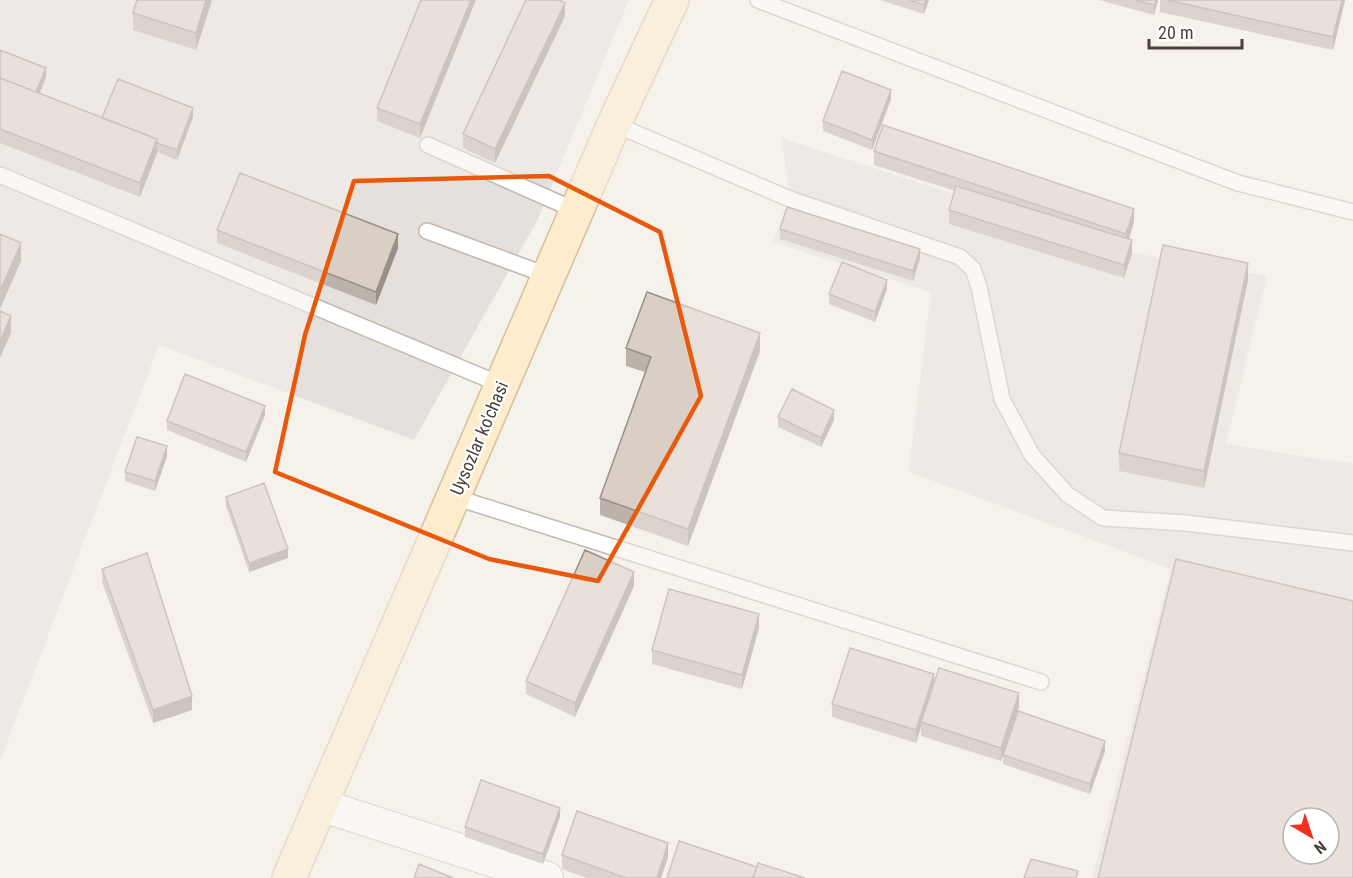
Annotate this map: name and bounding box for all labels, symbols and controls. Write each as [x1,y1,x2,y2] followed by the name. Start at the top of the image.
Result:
[1149,12,1242,50] scale bar
[1158,22,1193,43] text: 20 m
[446,378,512,498] street label: Uysozlar ko'chasi
[1281,806,1341,866] north arrow
[1310,837,1330,858] text: N

